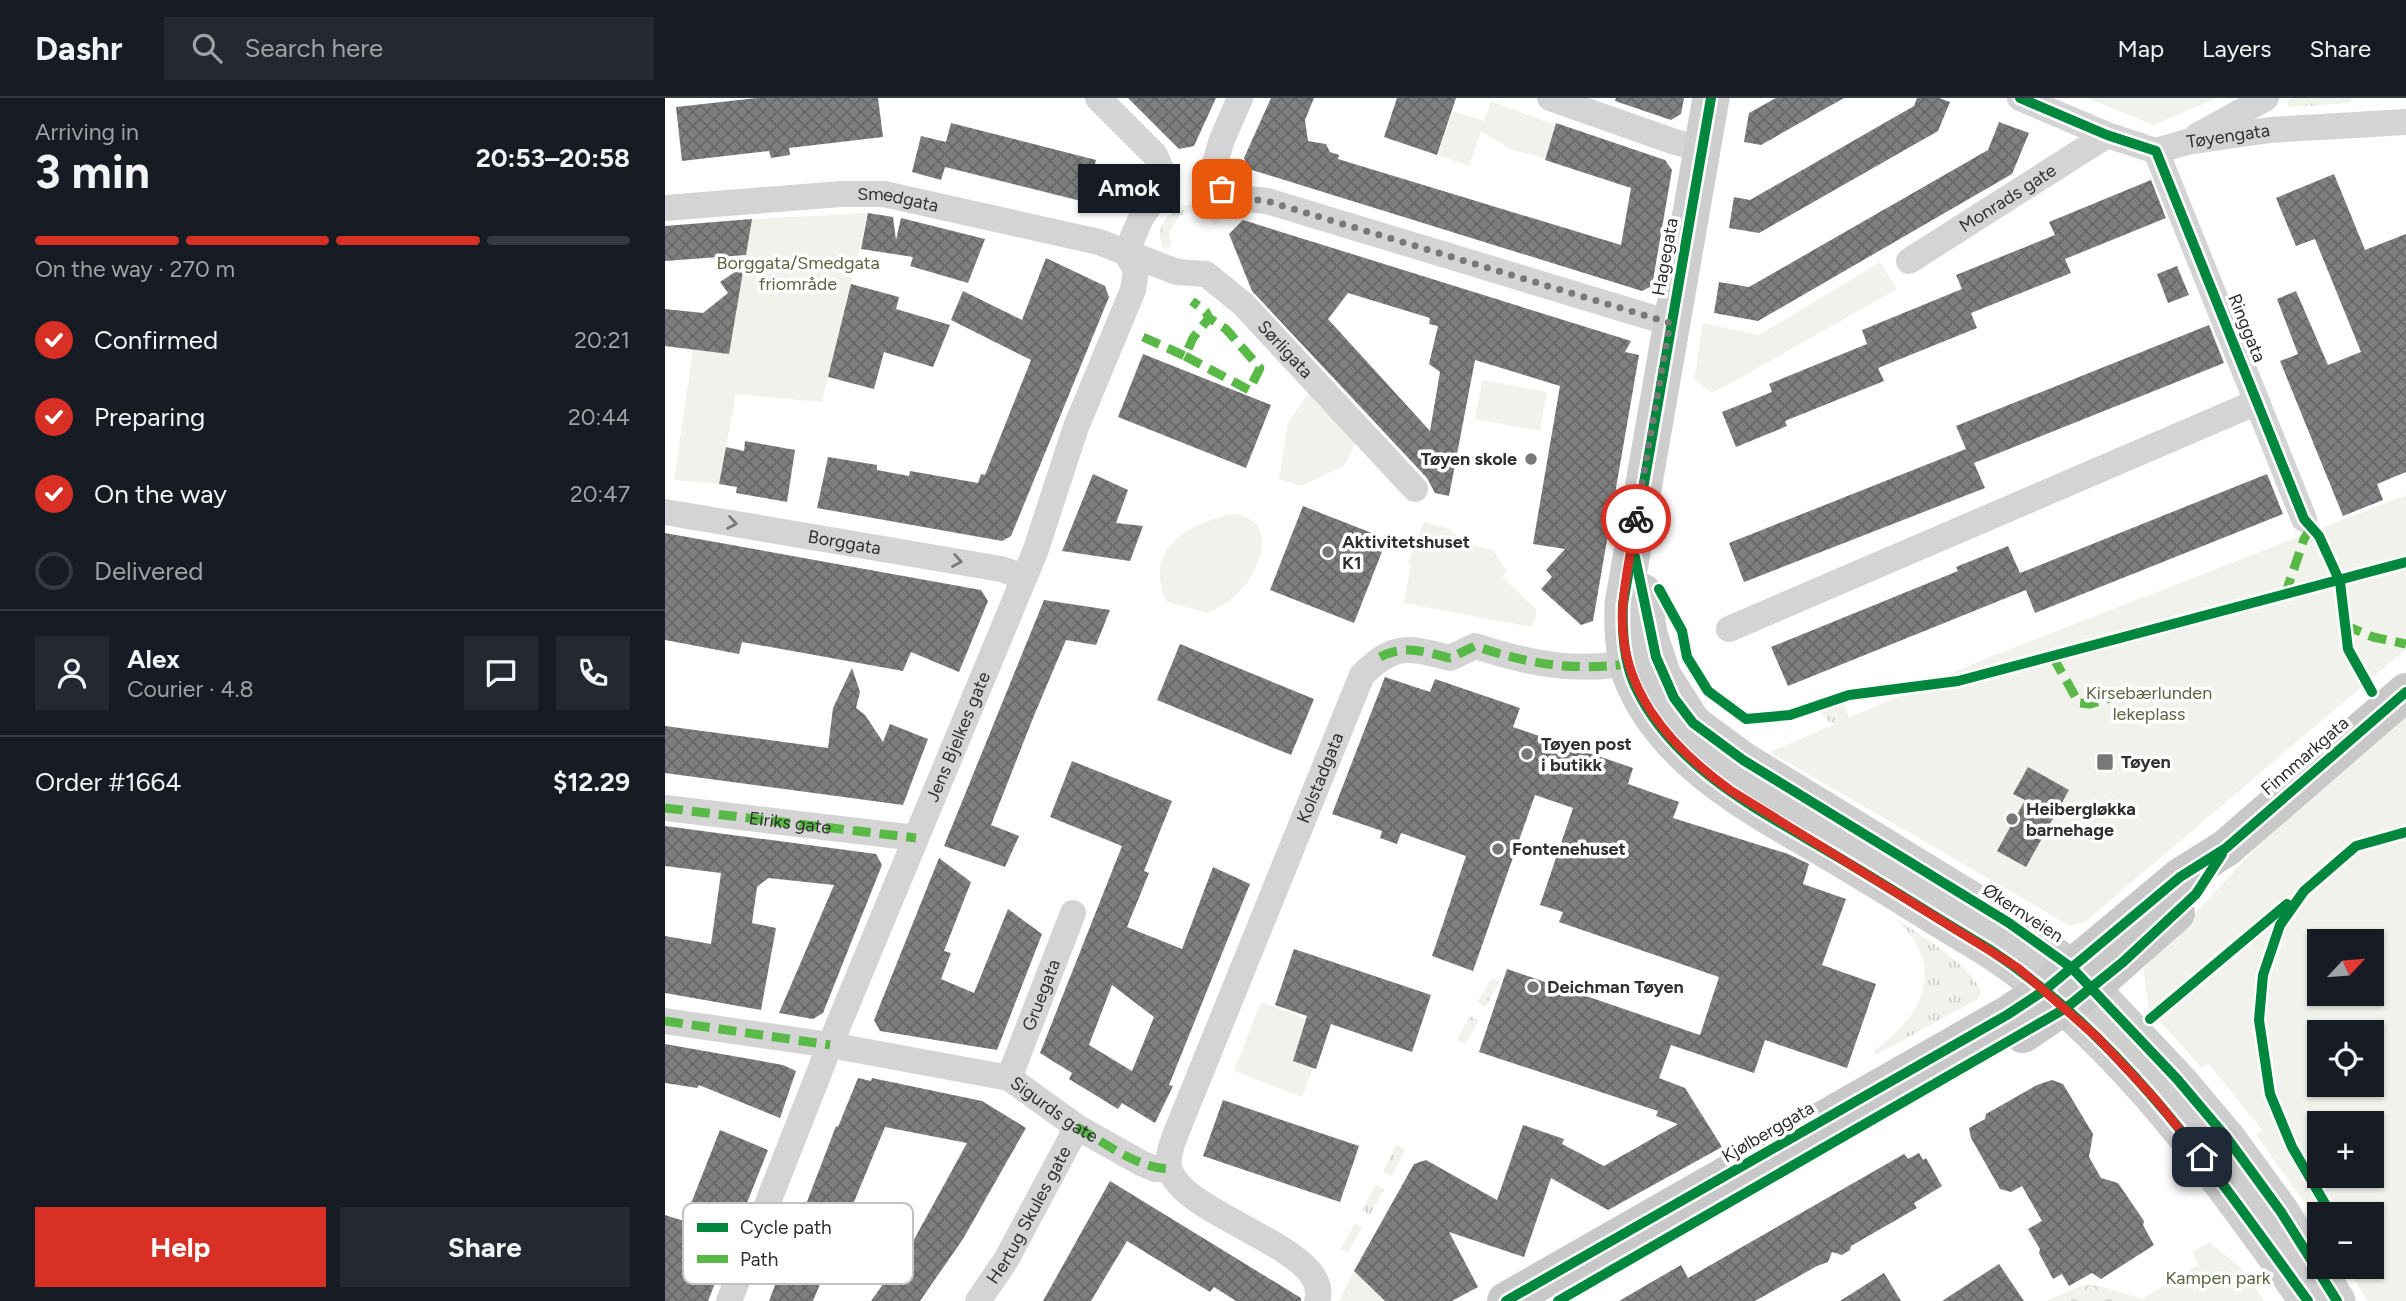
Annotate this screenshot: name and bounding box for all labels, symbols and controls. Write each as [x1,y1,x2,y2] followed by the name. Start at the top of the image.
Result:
[164,17,654,80] search box
[35,29,122,68] text: Dashr
[188,29,226,67] icon: search
[244,32,383,64] text: Search here
[2117,34,2164,63] text: Map
[2202,34,2271,63] text: Layers
[2309,34,2371,63] text: Share
[35,118,139,146] text: Arriving in
[2185,119,2271,153] street label: Tøyengata
[476,142,630,174] text: 20:53–20:58
[35,144,150,200] text: 3 min
[1192,159,1252,219] pin
[1955,159,2060,237] street label: Monrads gate
[1079,164,1180,214] callout: Amok
[1203,170,1241,208] icon: bag
[1098,174,1160,202] text: Amok
[857,183,941,217] street label: Smedgata
[1647,216,1683,298] street label: Hagegata
[716,252,880,295] park label: Borggata/Smedgata friområde
[35,255,235,283] text: On the way · 270 m
[2223,291,2271,365] street label: Ringgata
[1253,316,1318,383] street label: Sørligata
[35,321,73,359] icon: check
[94,324,218,356] text: Confirmed
[574,326,630,354] text: 20:21
[35,398,73,436] icon: check
[94,401,205,433] text: Preparing
[568,403,630,431] text: 20:44
[1421,448,1517,470] place label: Tøyen skole
[1523,451,1539,467] marker: Tøyen skole
[35,475,73,513] icon: check
[94,478,227,510] text: On the way
[570,480,630,508] text: 20:47
[1601,484,1671,554] courier
[1617,500,1655,538] icon: bike
[726,515,738,530] one-way arrow
[806,525,883,559] street label: Borggata
[1342,531,1470,574] place label: Aktivitetshuset K1
[1320,544,1336,560] marker: Aktivitetshuset K1
[951,553,963,568] one-way arrow
[94,555,203,587] text: Delivered
[35,636,109,710] button: person
[464,636,538,710] button: chat
[556,636,630,710] button: phone
[127,643,180,675] text: Alex
[921,668,995,805] street label: Jens Bjelkes gate
[127,675,254,703] text: Courier · 4.8
[2086,682,2212,725] park label: Kirsebærlunden lekeplass
[2257,712,2353,800] street label: Finnmarkgata
[1292,729,1348,826] street label: Kolstadgata
[1541,733,1632,776] place label: Tøyen post i butikk
[1519,746,1535,762] marker: Tøyen post i butikk
[2121,751,2171,773] place label: Tøyen
[2095,752,2115,772] marker: Tøyen
[35,766,181,798] text: Order #1664
[553,766,630,798] text: $12.29
[2026,798,2136,841] place label: Heibergløkka barnehage
[748,807,833,839] street label: Eiriks gate
[2004,811,2020,827] marker: Heibergløkka barnehage
[1512,838,1626,860] place label: Fontenehuset
[1490,841,1506,857] marker: Fontenehuset
[1979,879,2067,947] street label: Økernveien
[2307,929,2383,1006] north arrow
[2307,929,2384,1279] map controls
[1017,956,1065,1034] street label: Gruegata
[1547,976,1684,998] place label: Deichman Tøyen
[1525,979,1541,995] marker: Deichman Tøyen
[2307,1020,2384,1097] button: locate
[1006,1072,1102,1148] street label: Sigurds gate
[1718,1097,1818,1167] street label: Kjølberggata
[2307,1111,2384,1188] button: +
[2172,1127,2232,1187] pin
[2183,1138,2221,1176] icon: home
[982,1142,1076,1288] street label: Hertug Skules gate
[2307,1202,2384,1279] button: −
[683,1203,913,1284] legend
[35,1207,326,1287] button: Help
[340,1207,630,1287] button: Share
[740,1216,832,1239] text: Cycle path
[740,1248,778,1271] text: Path
[2166,1267,2271,1289] park label: Kampen park

